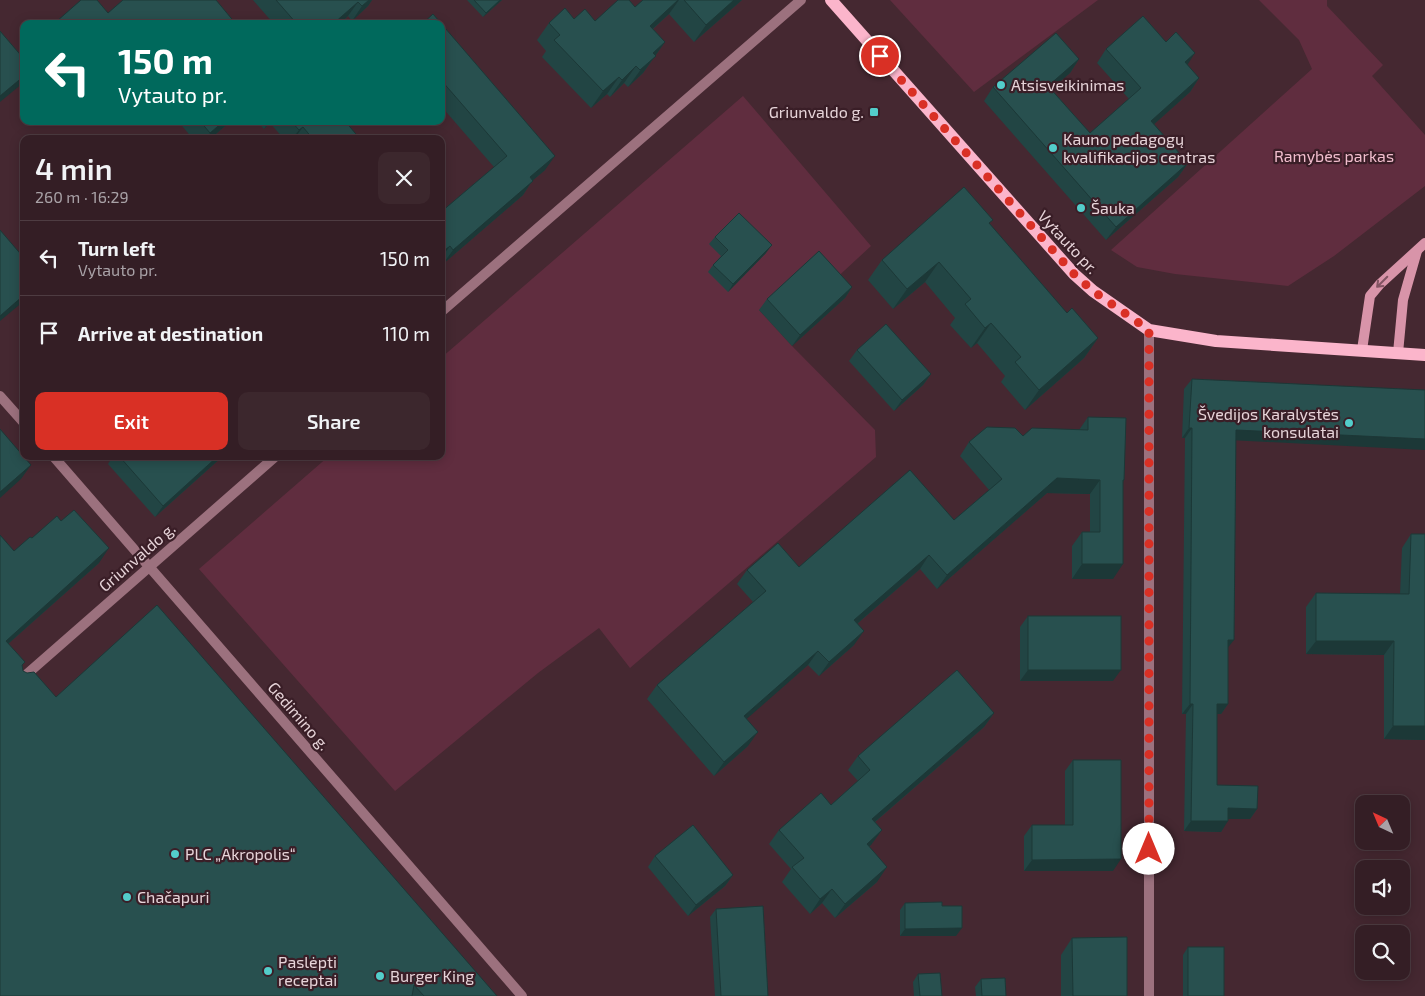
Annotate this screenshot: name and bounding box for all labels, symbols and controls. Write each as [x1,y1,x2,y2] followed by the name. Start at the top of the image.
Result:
[859,35,901,77] pin
[118,39,213,81] text: 150 m
[35,40,100,105] icon: left
[866,42,894,70] icon: arrive
[1011,75,1124,94] place label: Atsisveikinimas
[995,79,1007,91] marker: Atsisveikinimas
[118,81,227,107] text: Vytauto pr.
[769,102,864,121] place label: Griunvaldo g.
[868,106,880,118] marker: Griunvaldo g.
[1063,129,1215,167] place label: Kauno pedagogų kvalifikacijos centras
[1047,142,1059,154] marker: Kauno pedagogų kvalifikacijos centras
[1274,146,1394,165] park label: Ramybės parkas
[35,150,113,186] text: 4 min
[378,152,430,204] button: close
[35,187,129,206] text: 260 m · 16:29
[1091,198,1135,217] place label: Šauka
[1075,202,1087,214] marker: Šauka
[1034,206,1102,277] street label: Vytauto pr.
[78,237,155,260] text: Turn left
[35,244,63,272] icon: left
[380,247,430,270] text: 150 m
[78,260,157,279] text: Vytauto pr.
[1376,276,1388,289] one-way arrow
[35,319,63,347] icon: arrive
[78,322,263,345] text: Arrive at destination
[383,322,430,345] text: 110 m
[35,392,228,450] button: Exit
[238,392,430,450] button: Share
[1198,404,1339,441] place label: Švedijos Karalystės konsulatai
[1343,417,1355,429] marker: Švedijos Karalystės konsulatai
[95,518,179,595] street label: Griunvaldo g.
[265,678,334,754] street label: Gedimino g.
[1355,795,1410,850] north arrow
[1355,795,1410,980] map controls
[1122,822,1174,874] position arrow
[185,844,296,863] place label: PLC „Akropolis“
[169,848,181,860] marker: PLC „Akropolis“
[1355,860,1410,915] button: sound
[137,887,210,906] place label: Chačapuri
[121,891,133,903] marker: Chačapuri
[1355,925,1410,980] button: search
[278,952,337,989] place label: Paslėpti receptai
[262,965,274,977] marker: Paslėpti receptai
[390,966,474,985] place label: Burger King
[374,970,386,982] marker: Burger King

